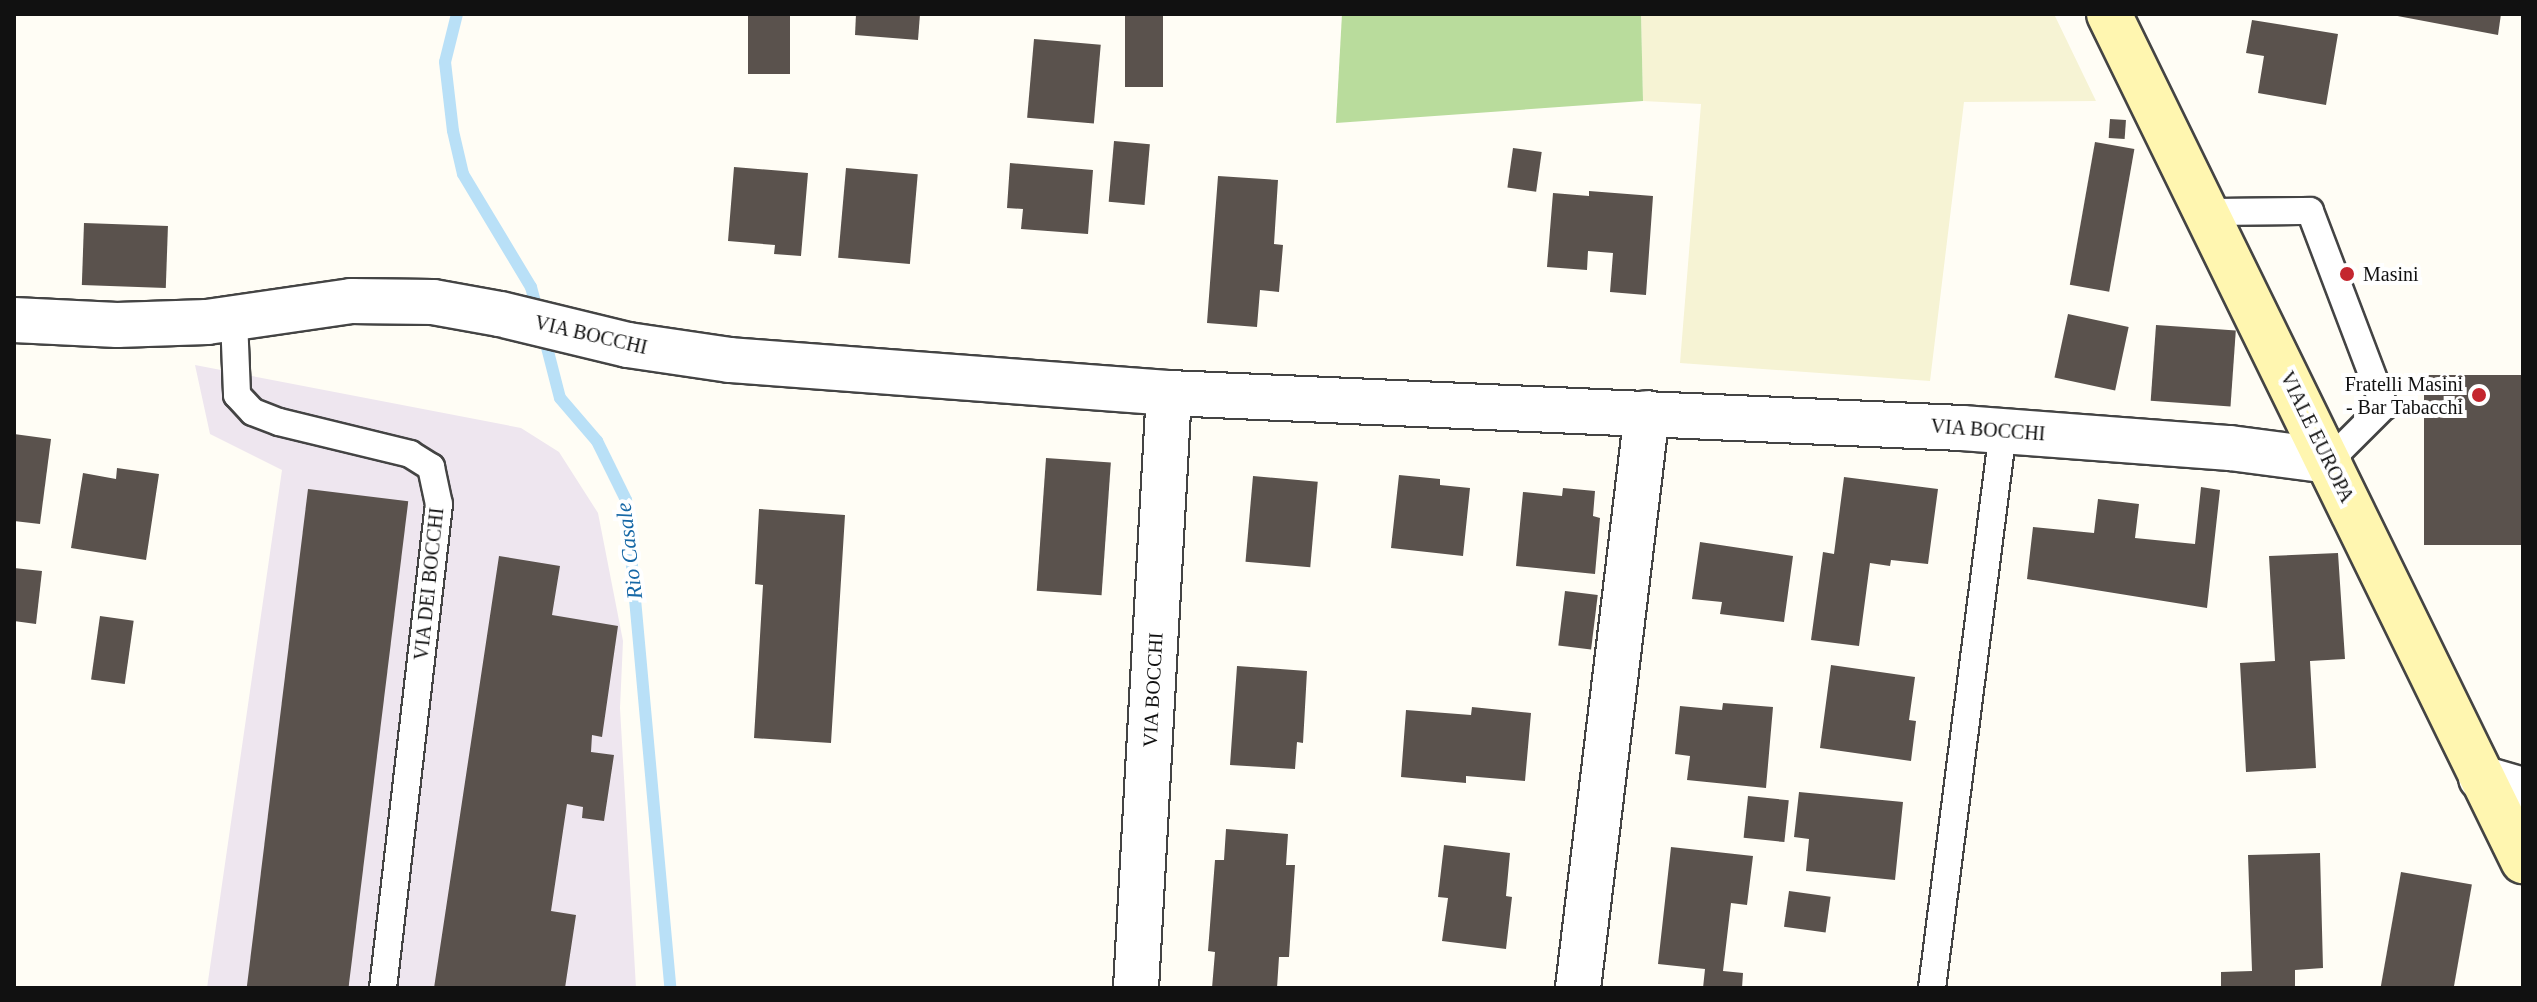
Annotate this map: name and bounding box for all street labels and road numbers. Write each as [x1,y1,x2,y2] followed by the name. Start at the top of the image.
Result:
[532,310,650,360] street label: VIA BOCCHI
[2275,367,2359,507] street label: VIALE EUROPA
[1929,414,2047,446] street label: VIA BOCCHI
[409,506,449,662] street label: VIA DEI BOCCHI
[1138,631,1168,749] street label: VIA BOCCHI

